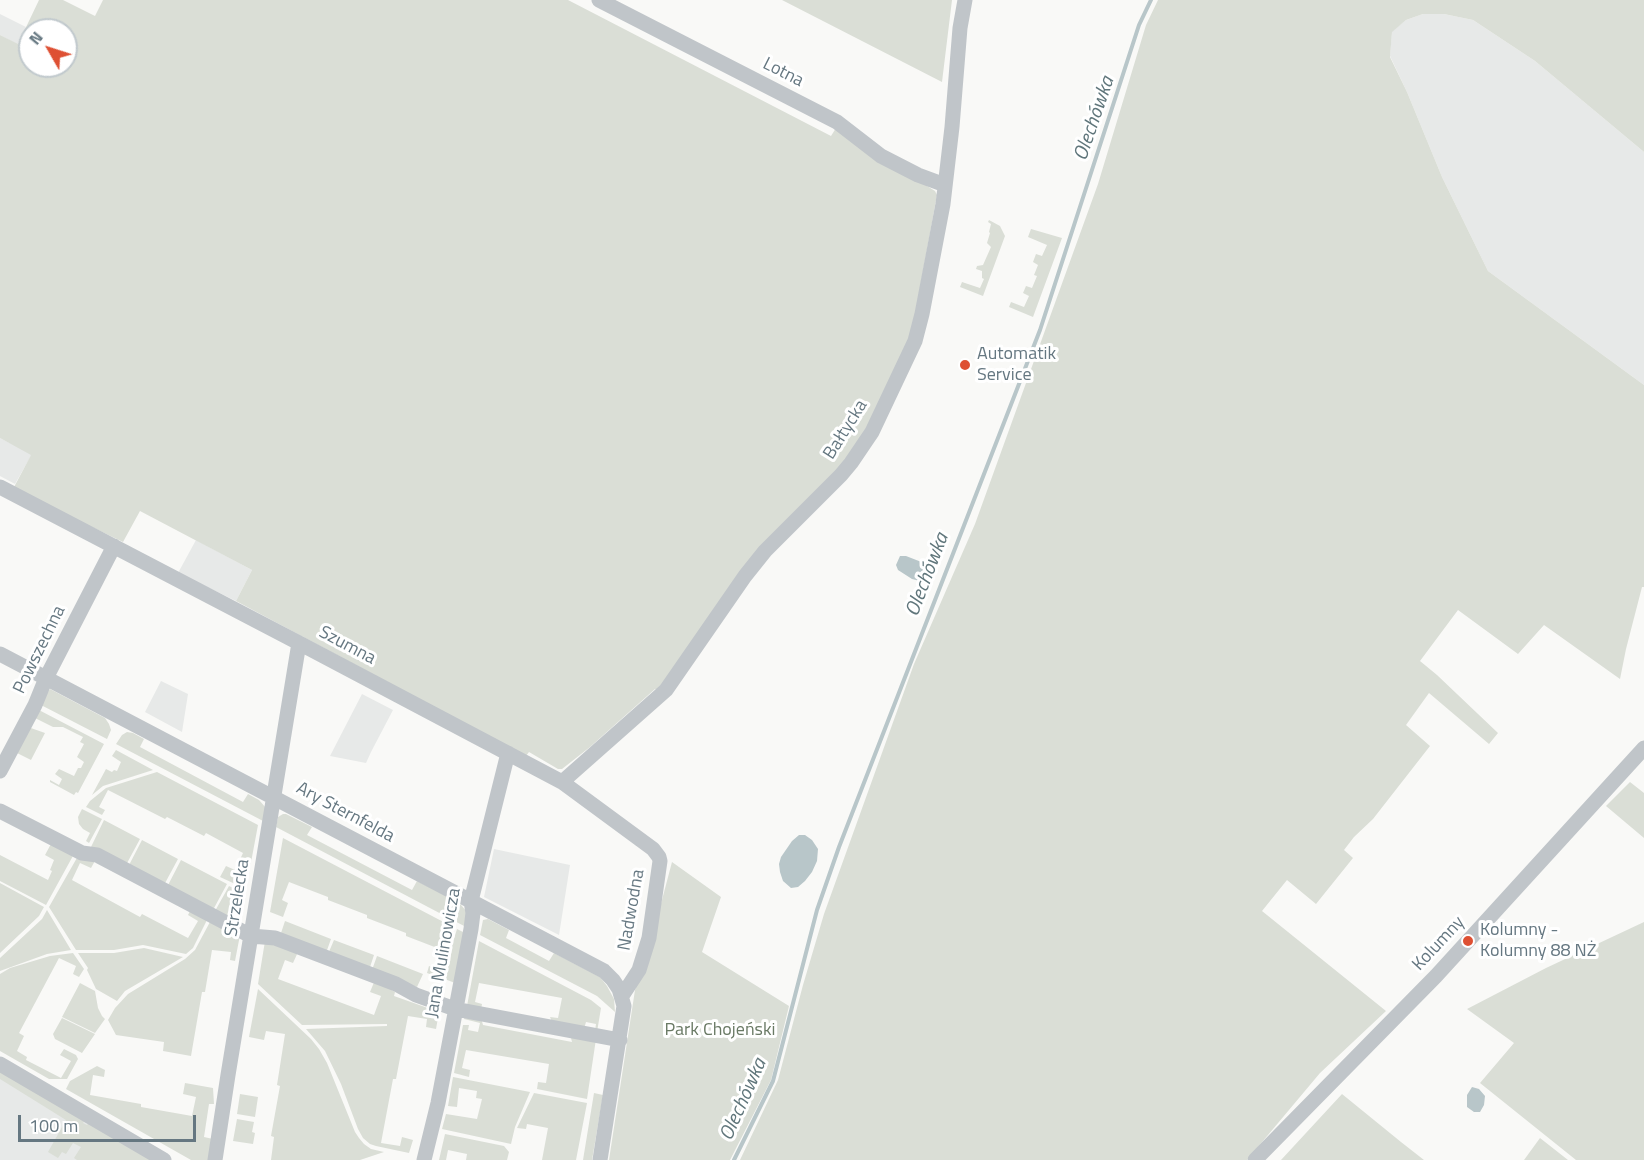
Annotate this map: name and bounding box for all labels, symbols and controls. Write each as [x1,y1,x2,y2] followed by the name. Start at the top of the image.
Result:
[18,18,78,78] north arrow
[23,26,48,50] text: N
[759,54,807,92] street label: Lotna
[1069,74,1121,164] water label: Olechówka
[977,344,1056,386] place label: Automatik Service
[958,358,972,372] marker: Automatik Service
[819,396,873,464] street label: Bałtycka
[901,530,955,620] water label: Olechówka
[9,602,71,698] street label: Powszechna
[315,622,379,670] street label: Szumna
[292,778,398,848] street label: Ary Sternfelda
[221,858,255,938] street label: Strzelecka
[614,868,650,952] street label: Nadwodna
[422,886,466,1020] street label: Jana Mulinowicza
[1408,912,1470,976] street label: Kolumny
[1480,920,1596,962] place label: Kolumny - Kolumny 88 NŻ
[1461,934,1475,948] marker: Kolumny - Kolumny 88 NŻ
[664,1020,776,1042] park label: Park Chojeński
[715,1055,773,1145] water label: Olechówka
[21,1103,200,1141] scale bar
[29,1112,78,1139] text: 100 m

